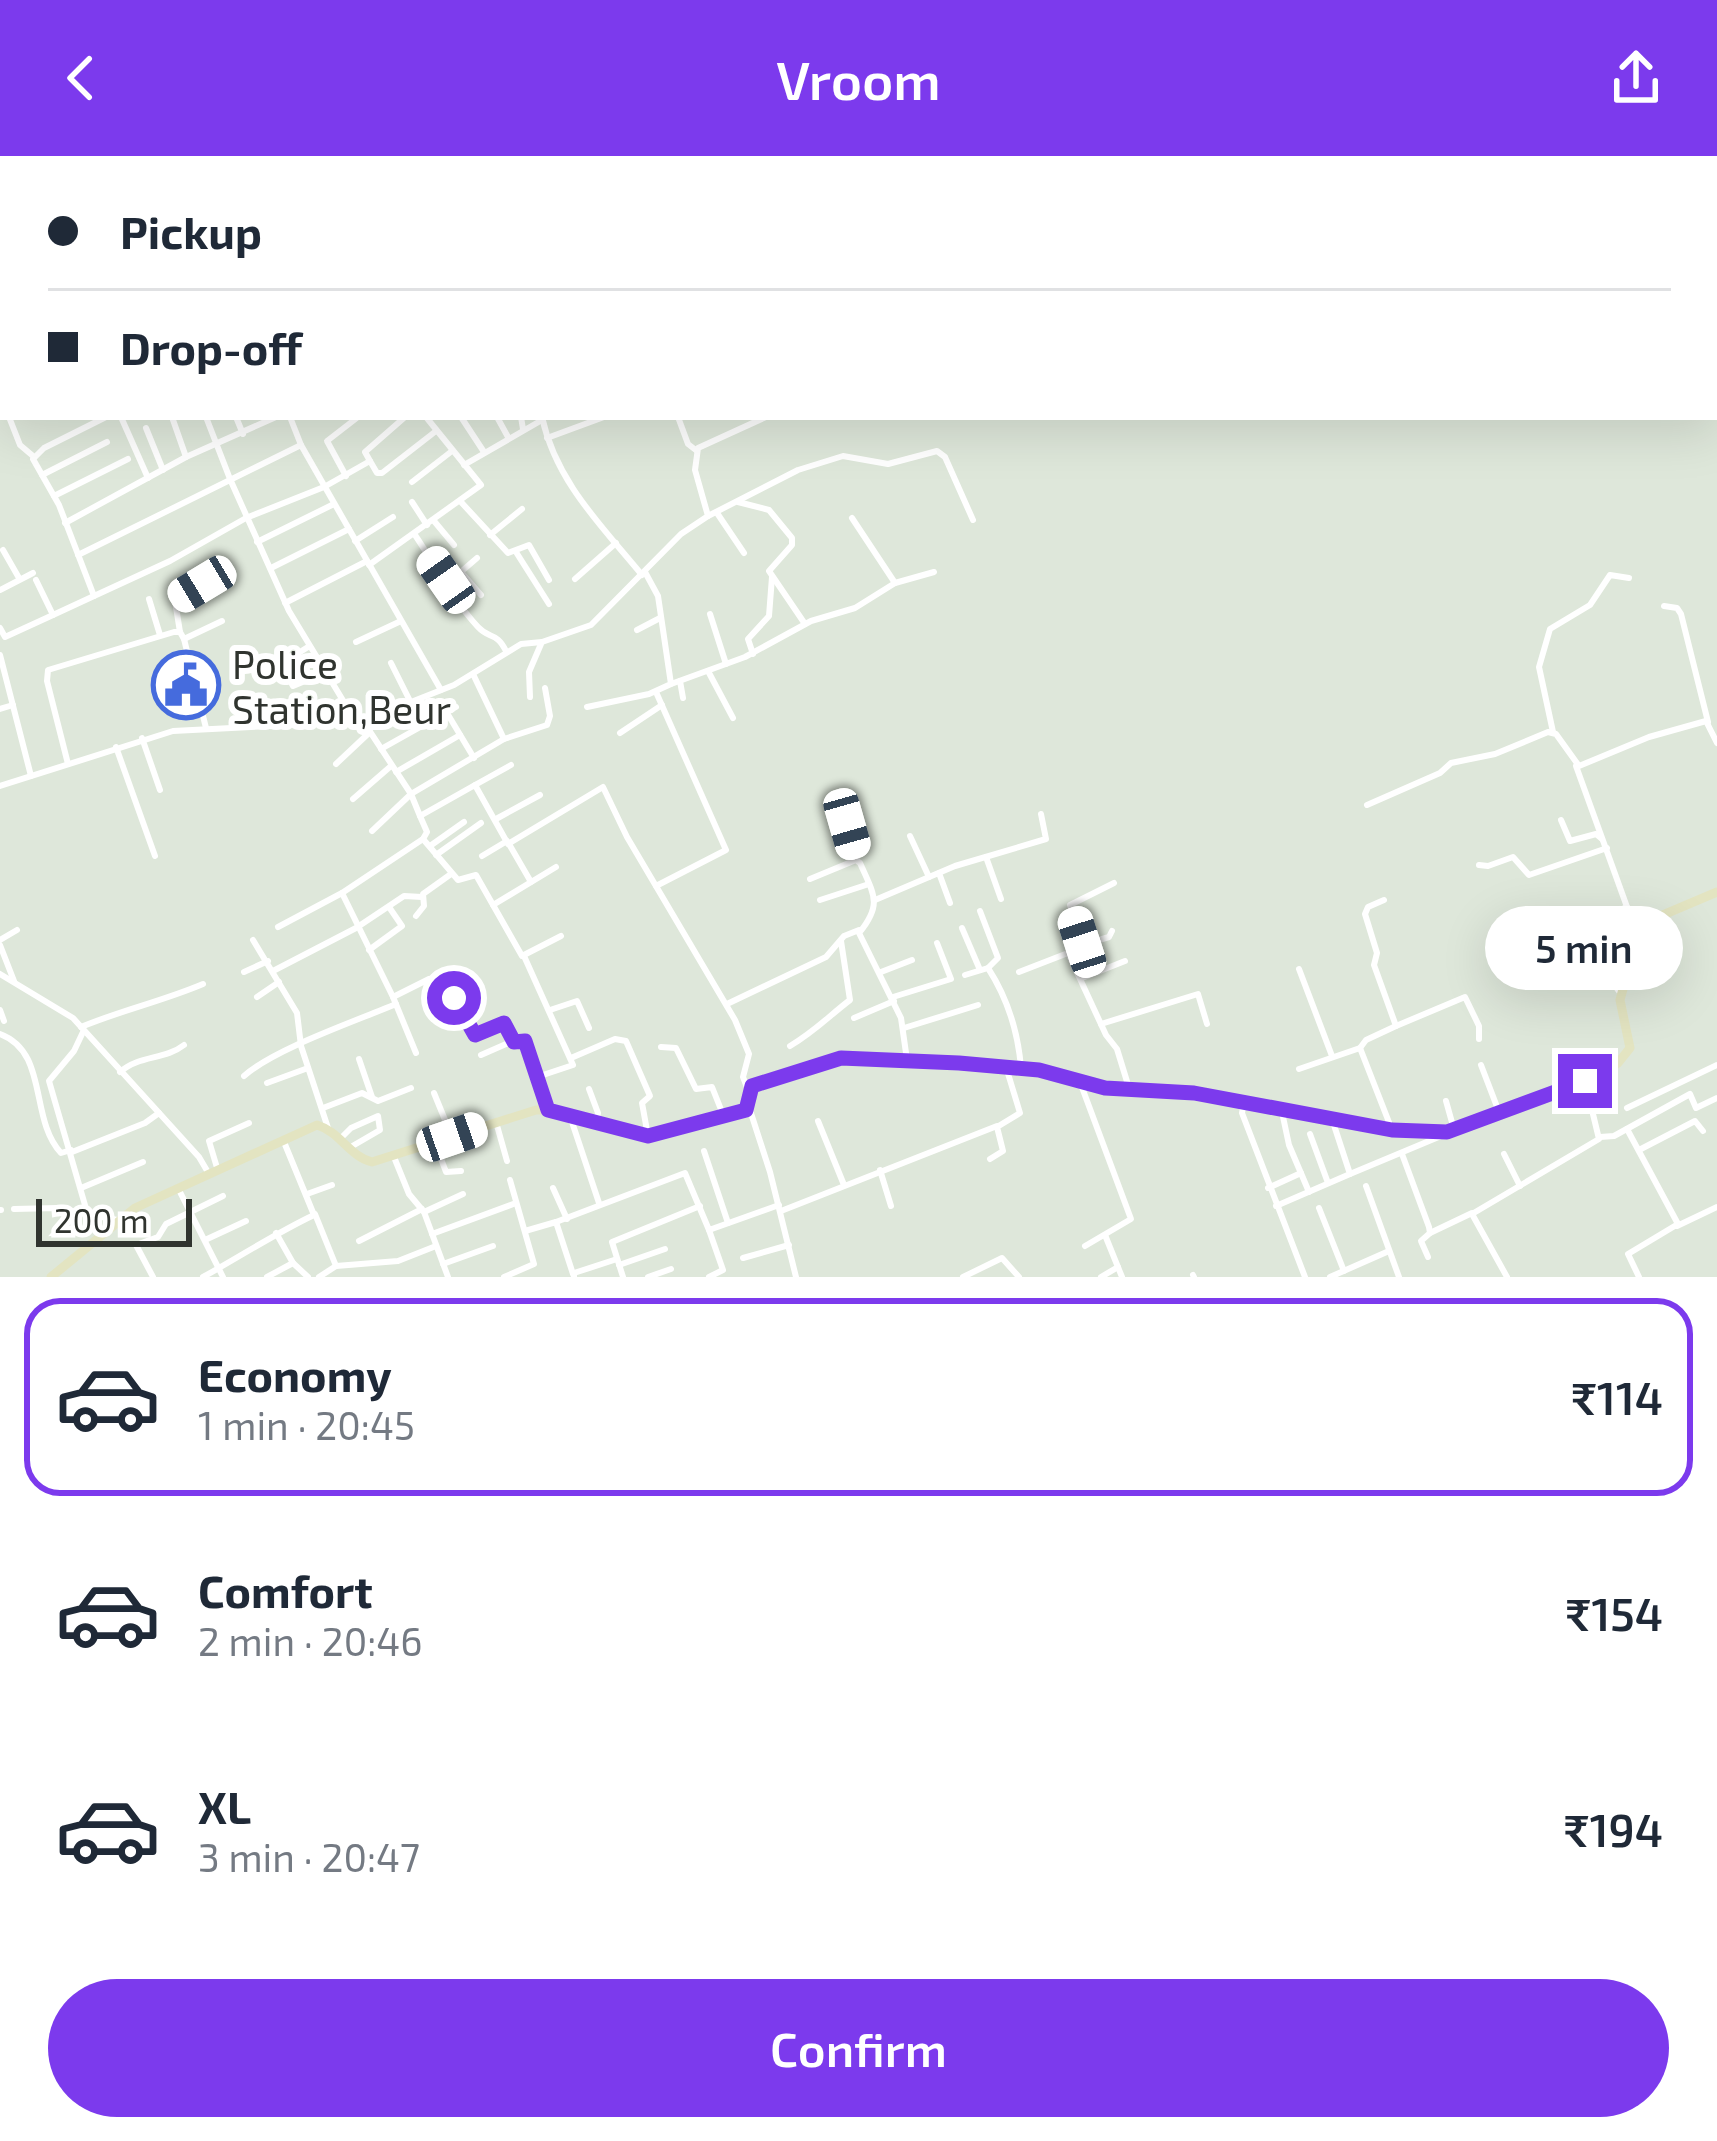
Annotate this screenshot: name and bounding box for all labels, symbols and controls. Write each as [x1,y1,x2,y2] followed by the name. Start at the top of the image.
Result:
[48,45,114,111] icon: back
[1603,45,1669,111] icon: share
[776,46,941,111] text: Vroom
[120,204,262,258] text: Pickup
[120,320,302,374] text: Drop-off
[411,540,481,620] car
[162,550,242,618] car
[232,640,451,732] place label: Police Station,Beur
[151,650,221,720] public building icon: Police Station,Beur
[820,784,874,864] car
[1054,902,1110,982] car
[1486,907,1684,991] callout: 5 min
[1535,924,1633,971] text: 5 min
[427,971,481,1025] route start
[1558,1054,1612,1108] route end
[412,1108,492,1166] car
[36,1193,192,1246] scale bar
[54,1200,149,1240] text: 200 m
[54,1343,162,1451] icon: car
[198,1347,392,1401] text: Economy
[1571,1370,1663,1424] text: ₹114
[198,1401,415,1448] text: 1 min · 20:45
[54,1559,162,1667] icon: car
[198,1563,373,1617] text: Comfort
[1565,1586,1663,1640] text: ₹154
[198,1617,423,1664] text: 2 min · 20:46
[54,1775,162,1883] icon: car
[198,1779,251,1833] text: XL
[1564,1802,1663,1856] text: ₹194
[198,1833,420,1880] text: 3 min · 20:47
[48,1979,1669,2117] button: Confirm

